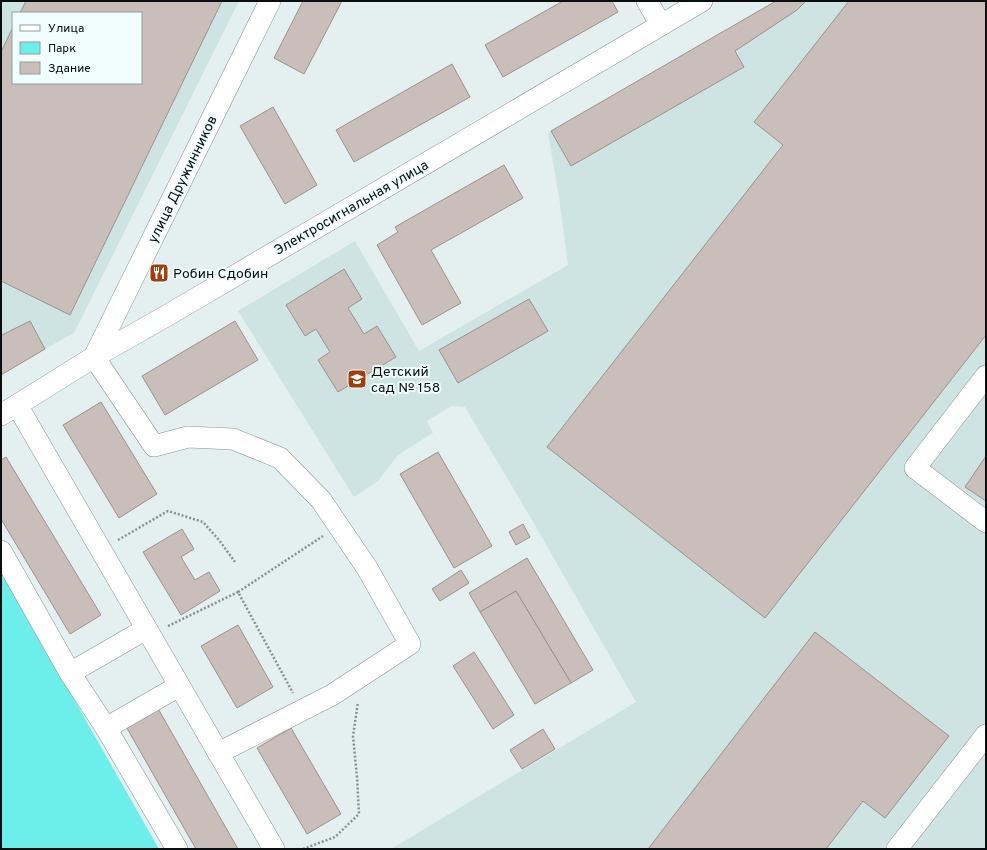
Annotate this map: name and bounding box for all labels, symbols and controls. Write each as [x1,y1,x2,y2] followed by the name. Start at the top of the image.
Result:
[12,12,142,84] legend
[48,21,84,37] text: Улица
[48,41,76,57] text: Парк
[48,61,91,77] text: Здание
[145,113,222,246] street label: улица Дружинников
[272,157,432,260] street label: Электросигнальная улица
[148,262,170,284] restaurant icon: Робин Сдобин
[173,266,268,283] place label: Робин Сдобин
[371,364,440,397] place label: Детский сад № 158
[346,368,368,390] school or university icon: Детский сад № 158

